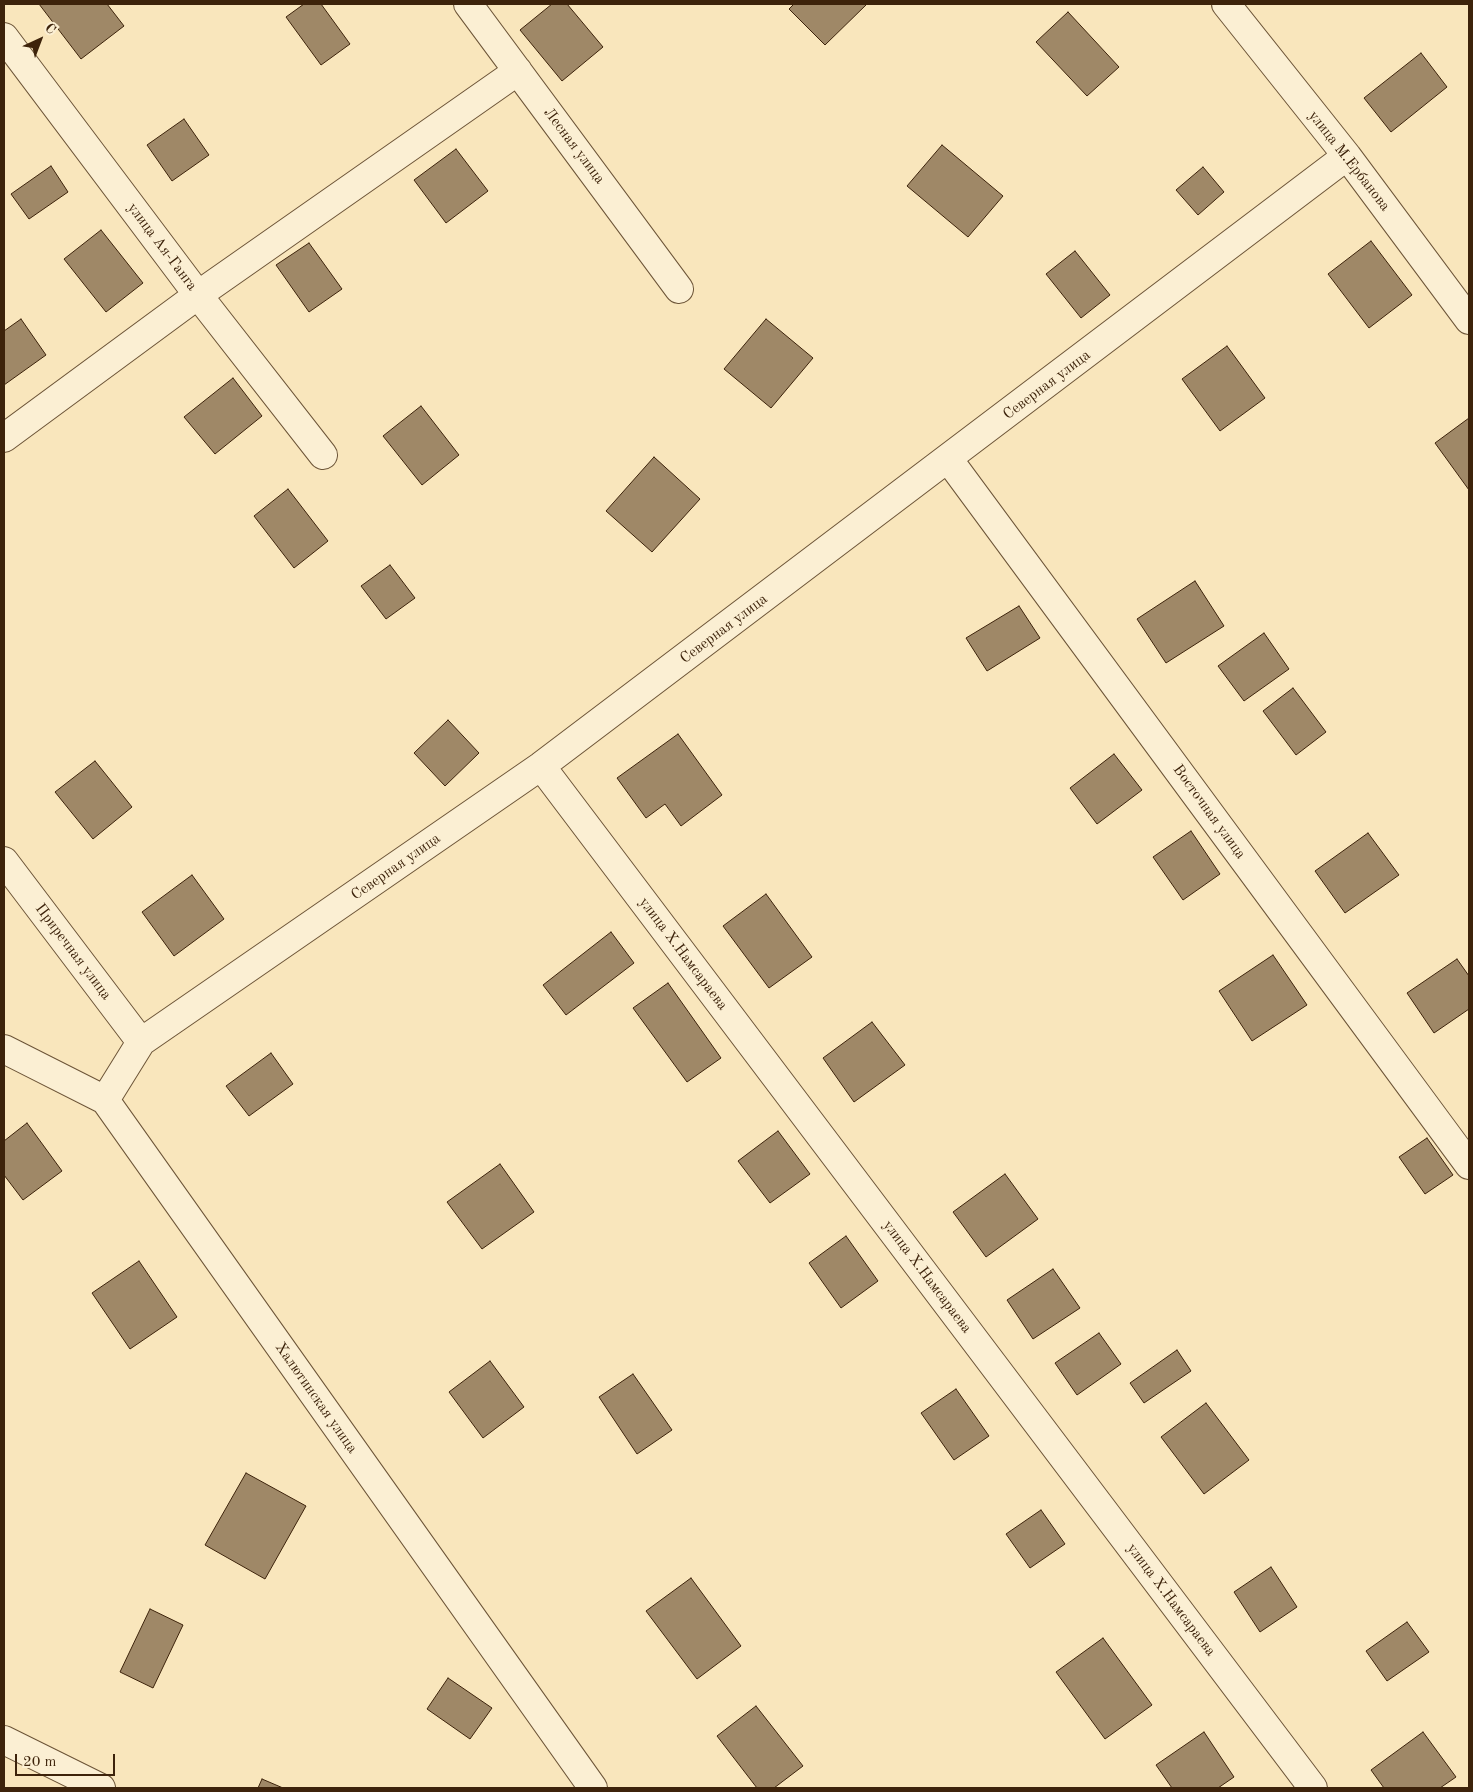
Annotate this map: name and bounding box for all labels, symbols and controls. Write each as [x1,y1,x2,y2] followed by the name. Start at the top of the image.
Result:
[15,15,65,65] north arrow
[42,21,58,37] text: С
[539,104,609,188] street label: Лесная улица
[1304,107,1394,215] street label: улица М.Ербанова
[123,199,201,295] street label: улица Ая-Ганга
[1000,346,1094,424] street label: Северная улица
[677,590,771,668] street label: Северная улица
[1169,761,1249,863] street label: Восточная улица
[348,830,444,904] street label: Северная улица
[635,894,731,1014] street label: улица Х.Намсараева
[31,900,115,1004] street label: Приречная улица
[879,1217,975,1337] street label: улица Х.Намсараева
[271,1339,361,1457] street label: Халютинская улица
[1123,1540,1219,1660] street label: улица Х.Намсараева
[18,1744,118,1776] scale bar
[23,1755,57,1770] text: 20 m

